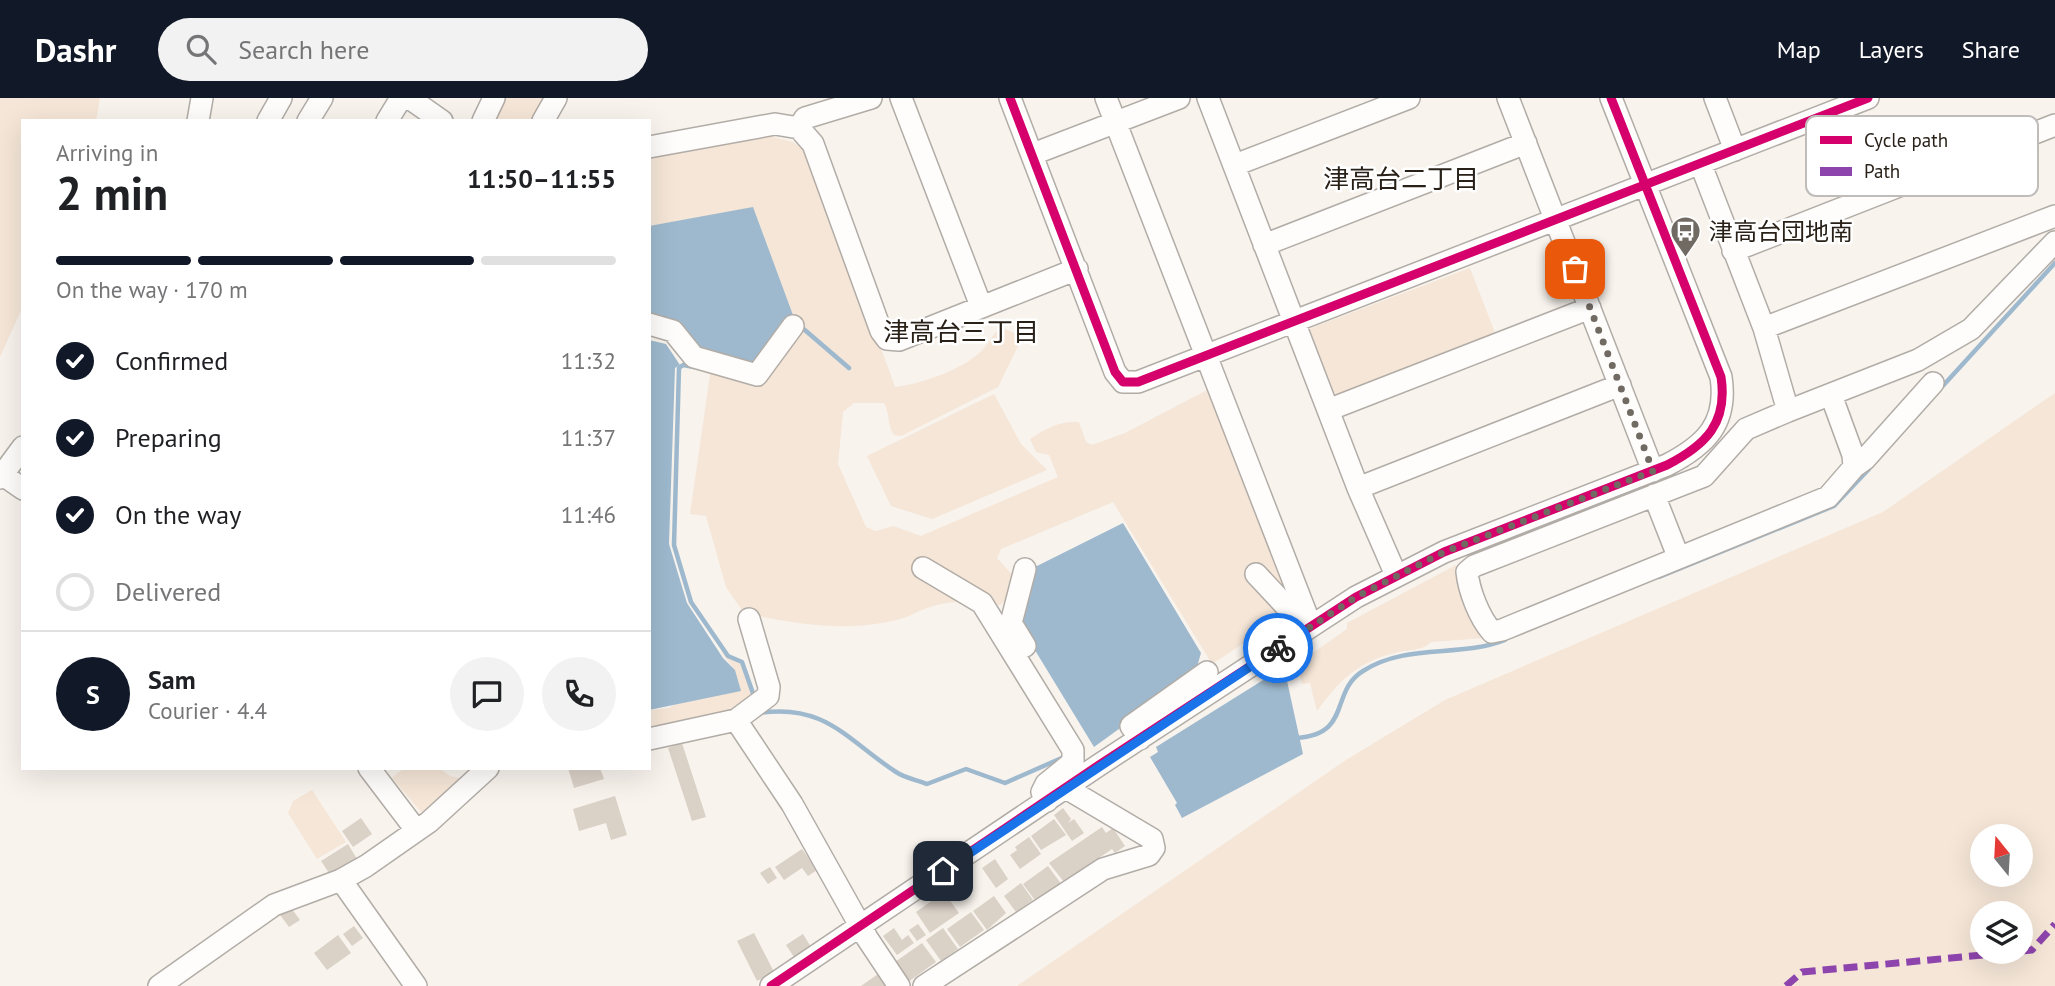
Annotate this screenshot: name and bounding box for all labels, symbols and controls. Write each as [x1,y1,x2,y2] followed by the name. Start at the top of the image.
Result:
[158,18,648,81] search box
[35,28,116,71] text: Dashr
[182,30,220,68] icon: search
[238,33,369,66] text: Search here
[1777,34,1821,65] text: Map
[1859,34,1924,65] text: Layers
[1962,34,2020,65] text: Share
[1806,116,2038,196] legend
[1864,128,1948,152] text: Cycle path
[56,138,158,167] text: Arriving in
[1864,159,1900,183] text: Path
[467,162,616,195] text: 11:50–11:55
[1323,162,1479,195] district label: 津高台二丁目
[56,163,168,223] text: 2 min
[1669,215,1703,259] bus stop icon: 津高台団地南
[1709,216,1853,247] place label: 津高台団地南
[1545,239,1605,299] pin
[1556,250,1594,288] icon: bag
[56,275,248,304] text: On the way · 170 m
[883,315,1039,348] district label: 津高台三丁目
[56,342,94,380] icon: check
[115,344,228,377] text: Confirmed
[561,346,616,375] text: 11:32
[56,419,94,457] icon: check
[115,421,222,454] text: Preparing
[561,423,616,452] text: 11:37
[56,496,94,534] icon: check
[115,498,241,531] text: On the way
[561,500,616,529] text: 11:46
[115,575,221,608] text: Delivered
[1243,613,1313,683] courier
[1259,629,1297,667] icon: bike
[450,657,524,731] button: chat
[542,657,616,731] button: phone
[148,663,196,696] text: Sam
[86,678,100,711] text: S
[148,696,267,725] text: Courier · 4.4
[1970,824,2034,887] north arrow
[1970,824,2033,964] map controls
[913,841,973,901] pin
[924,852,962,890] icon: home
[1970,901,2033,964] button: layers

